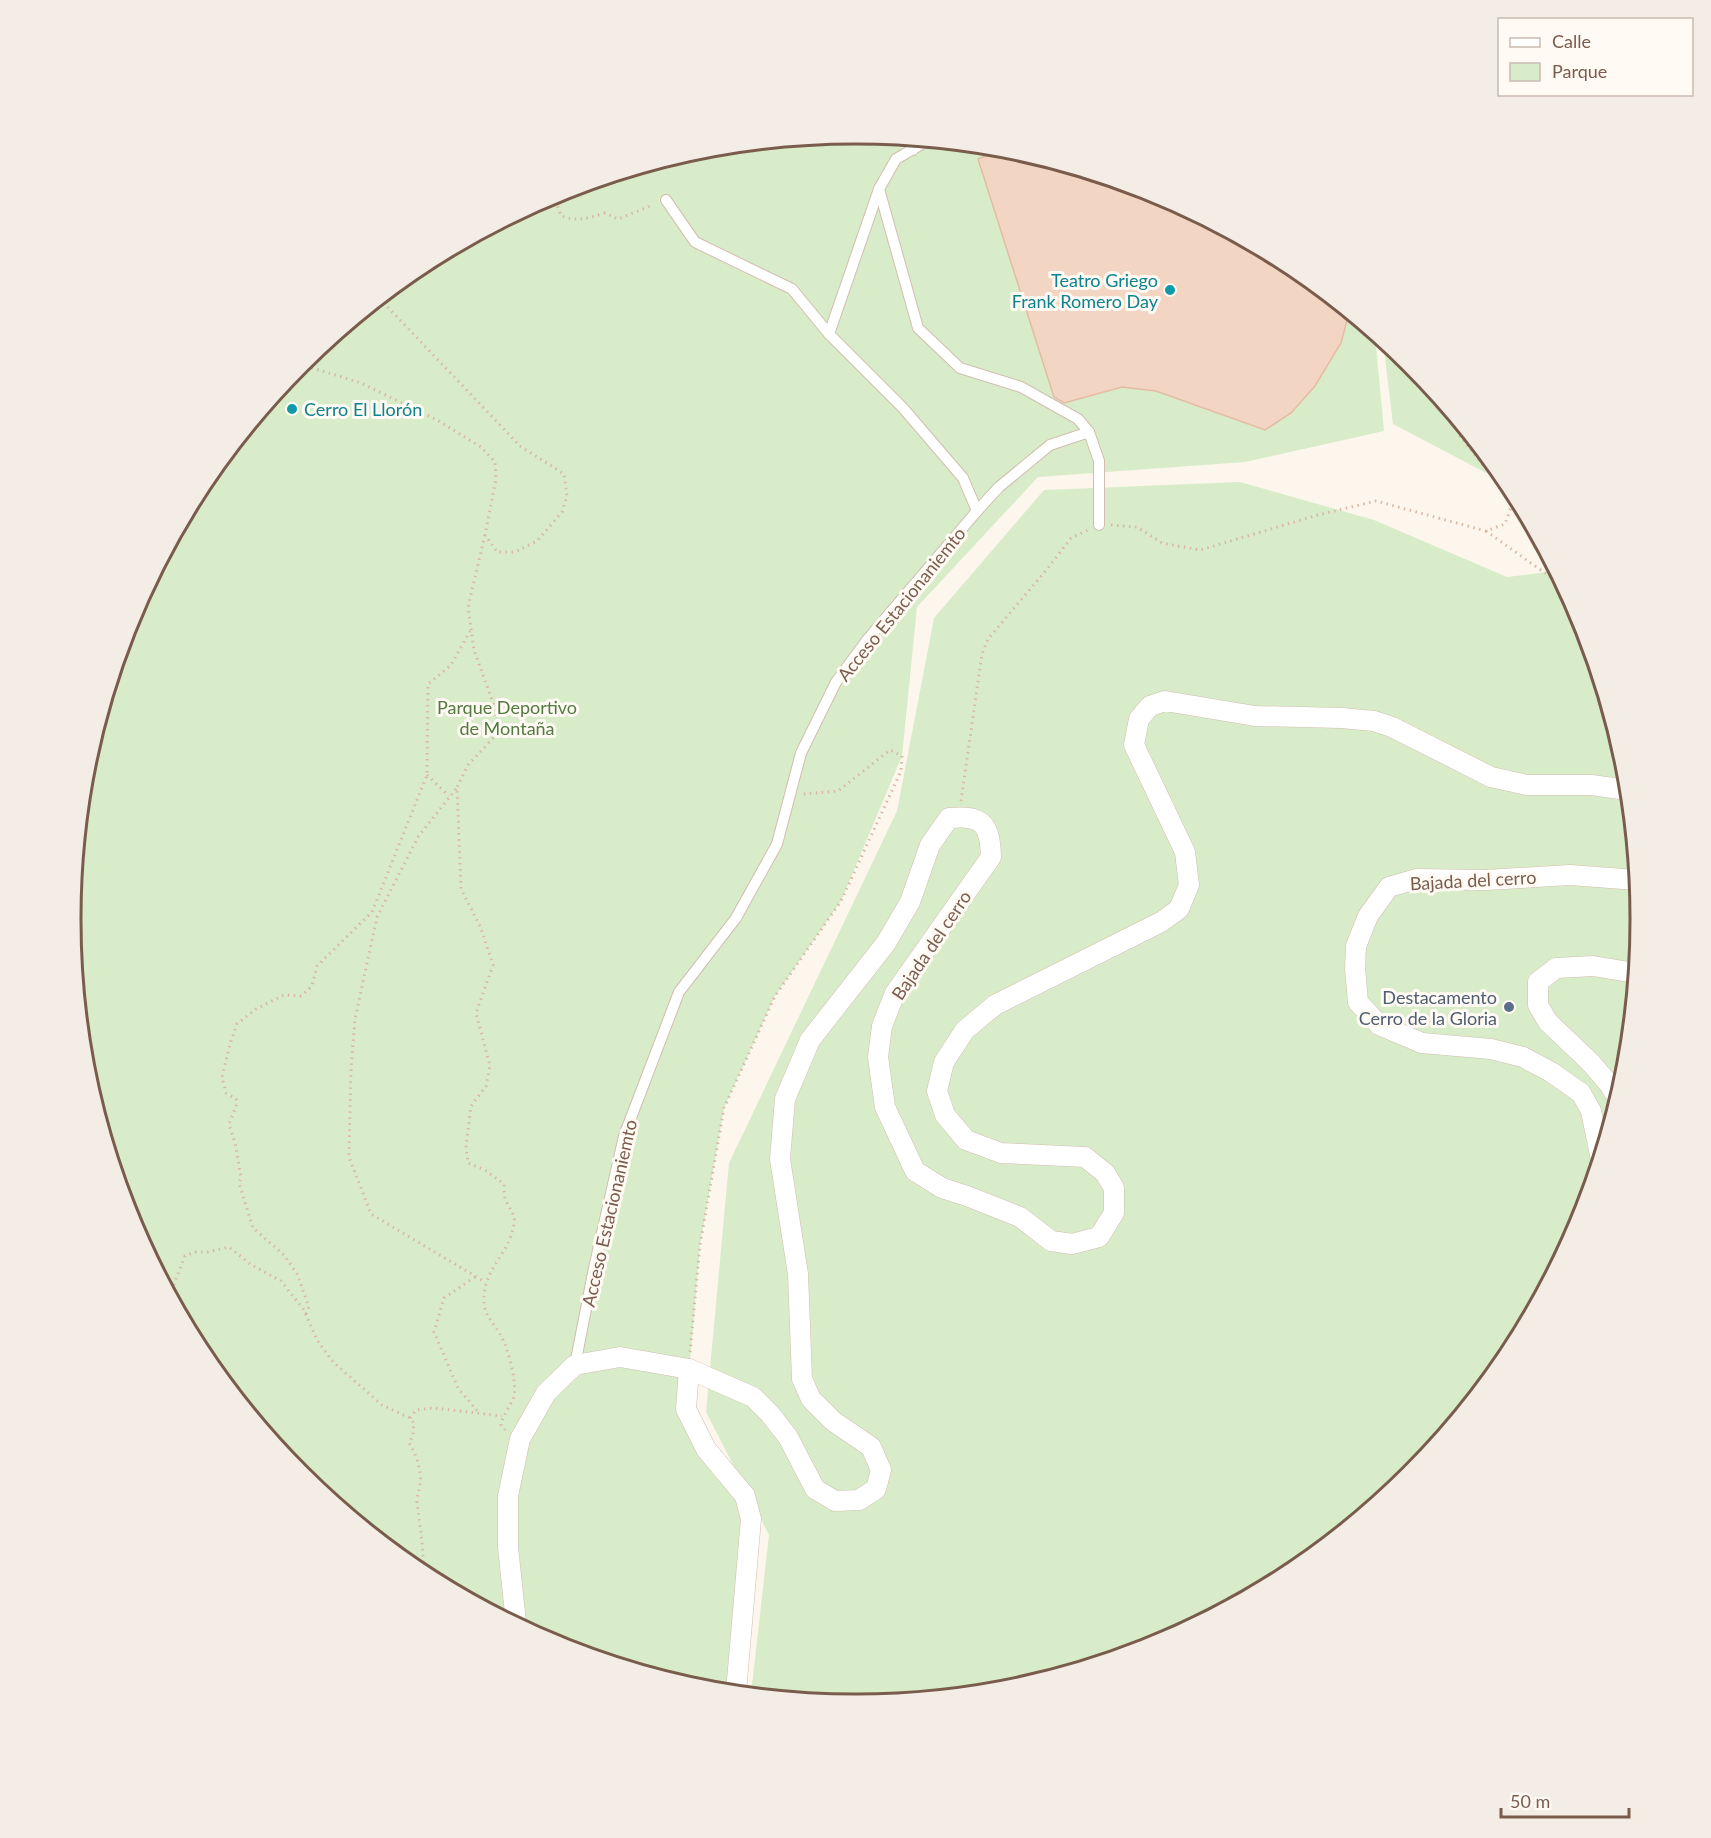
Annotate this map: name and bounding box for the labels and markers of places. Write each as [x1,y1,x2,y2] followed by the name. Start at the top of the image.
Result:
[1012,269,1159,312] place label: Teatro Griego Frank Romero Day
[1163,283,1177,297] marker: Teatro Griego Frank Romero Day
[304,398,422,420] place label: Cerro El Llorón
[285,402,299,416] marker: Cerro El Llorón
[1359,986,1497,1029] place label: Destacamento Cerro de la Gloria
[1502,1000,1516,1014] marker: Destacamento Cerro de la Gloria

